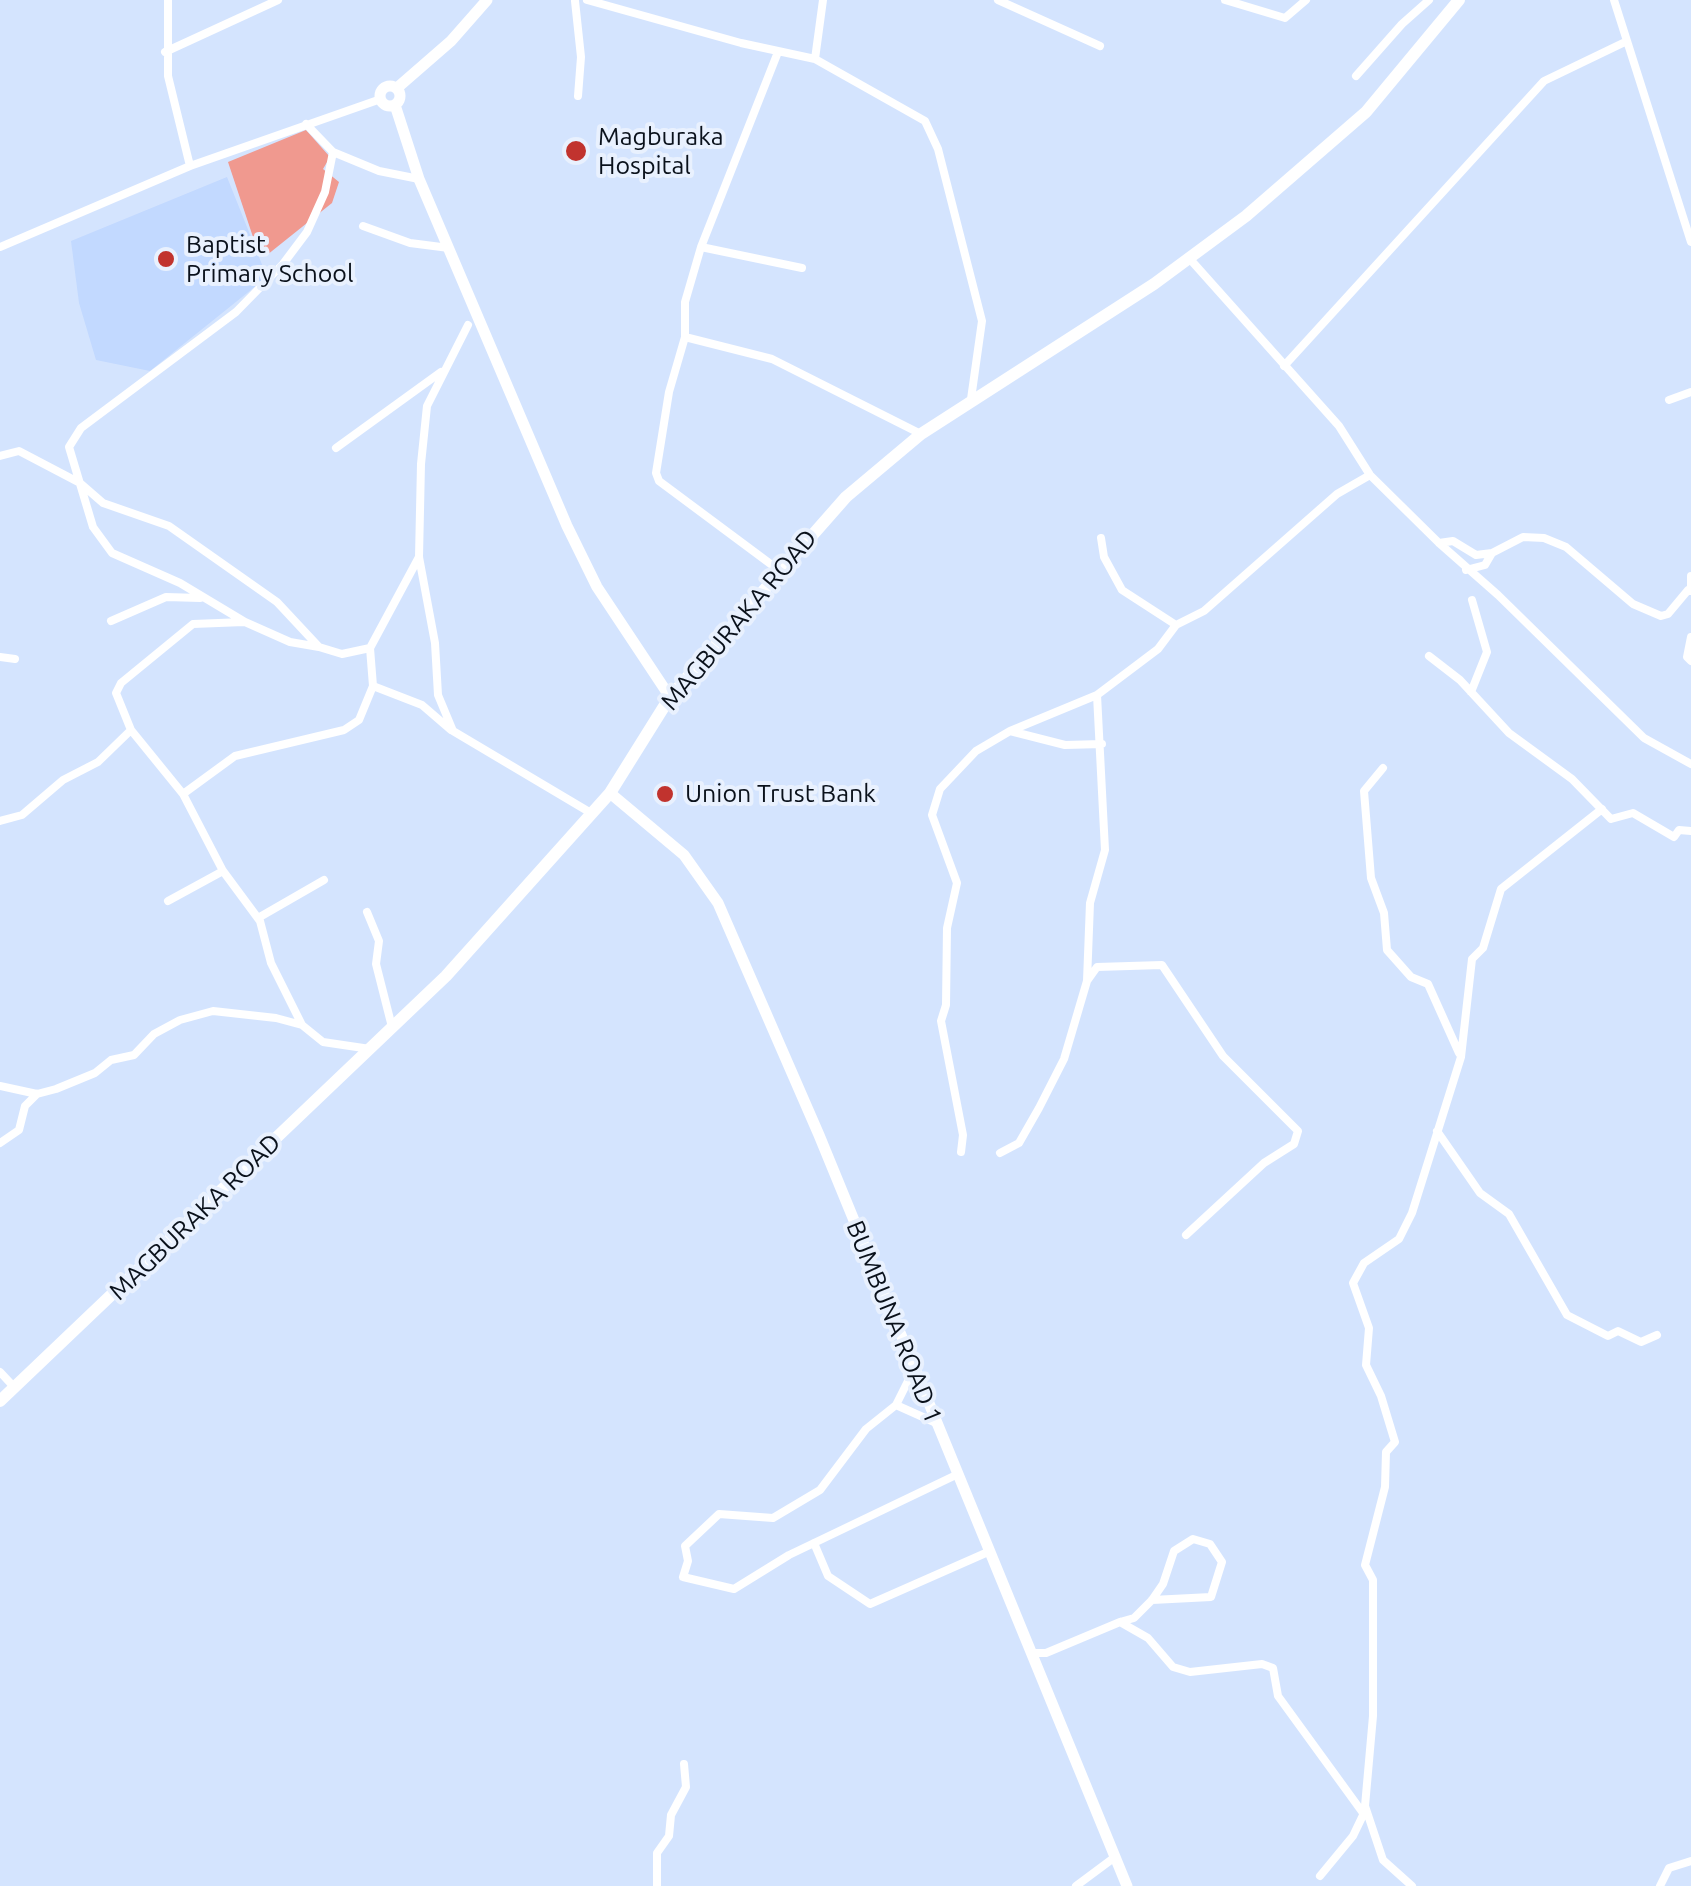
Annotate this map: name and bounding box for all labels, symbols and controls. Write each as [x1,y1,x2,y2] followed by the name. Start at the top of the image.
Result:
[598,122,724,181] place label: Magburaka Hospital
[563,138,589,164] marker: Magburaka Hospital
[186,230,354,289] place label: Baptist Primary School
[155,248,177,270] marker: Baptist Primary School
[655,524,823,716] street label: MAGBURAKA ROAD
[685,779,876,809] place label: Union Trust Bank
[654,783,676,805] marker: Union Trust Bank
[103,1128,287,1306] street label: MAGBURAKA ROAD
[840,1216,948,1428] street label: BUMBUNA ROAD 1

